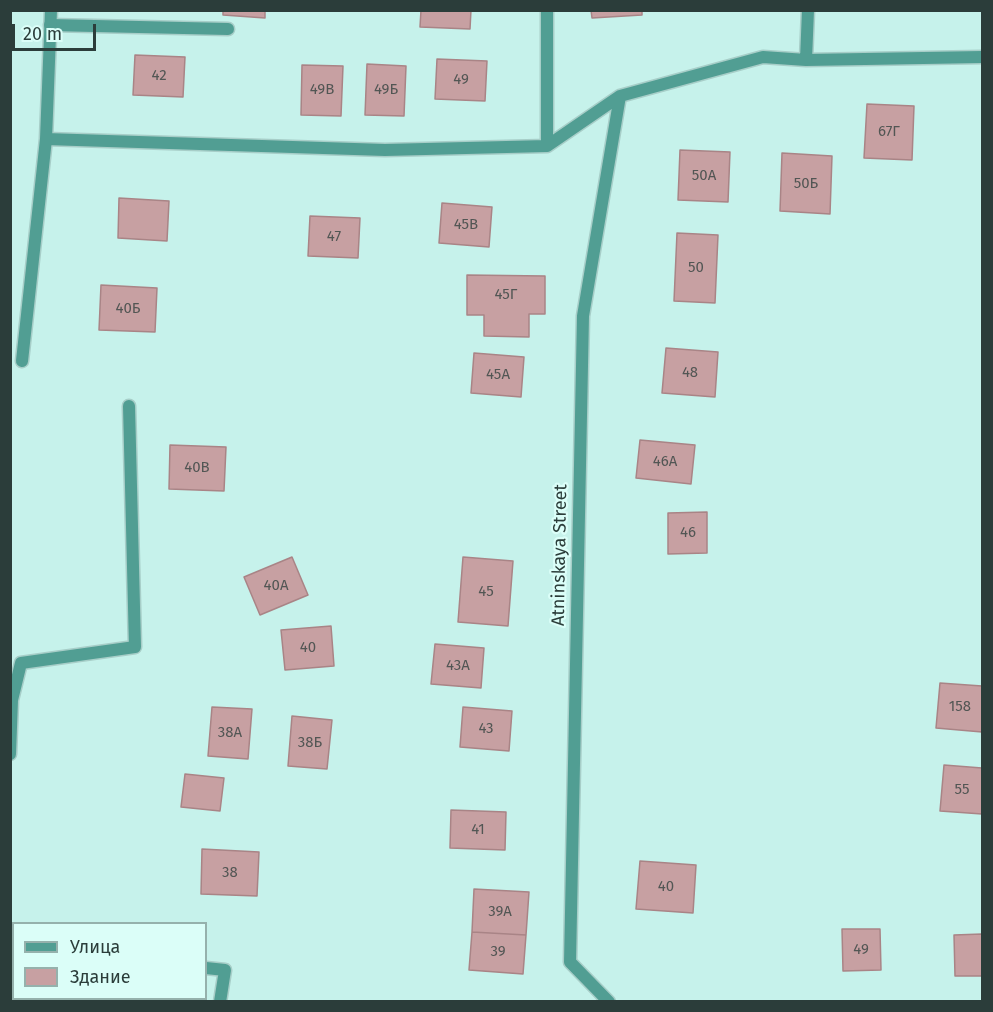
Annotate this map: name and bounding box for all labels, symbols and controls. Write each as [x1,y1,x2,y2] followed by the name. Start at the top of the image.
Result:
[15,12,99,50] scale bar
[23,23,62,45] text: 20 m
[151,67,167,85] house number: 42
[453,71,469,89] house number: 49
[310,81,334,99] house number: 49В
[374,81,398,99] house number: 49Б
[878,123,900,141] house number: 67Г
[692,167,716,185] house number: 50А
[794,175,818,193] house number: 50Б
[454,216,478,234] house number: 45В
[327,228,341,246] house number: 47
[688,259,704,277] house number: 50
[495,286,517,304] house number: 45Г
[115,300,141,318] house number: 40Б
[682,364,698,382] house number: 48
[486,366,510,384] house number: 45А
[653,453,677,471] house number: 46А
[184,459,210,477] house number: 40В
[548,484,572,626] street label: Atninskaya Street
[680,524,696,542] house number: 46
[264,577,288,595] house number: 40А
[478,583,494,601] house number: 45
[300,639,316,657] house number: 40
[446,657,470,675] house number: 43А
[949,698,971,716] house number: 158
[478,720,494,738] house number: 43
[218,724,242,742] house number: 38А
[298,734,322,752] house number: 38Б
[955,781,969,799] house number: 55
[471,821,485,839] house number: 41
[222,864,238,882] house number: 38
[658,878,674,896] house number: 40
[488,903,512,921] house number: 39А
[12,922,207,1000] legend
[70,936,120,958] text: Улица
[853,941,869,959] house number: 49
[490,943,506,961] house number: 39
[70,966,131,988] text: Здание

